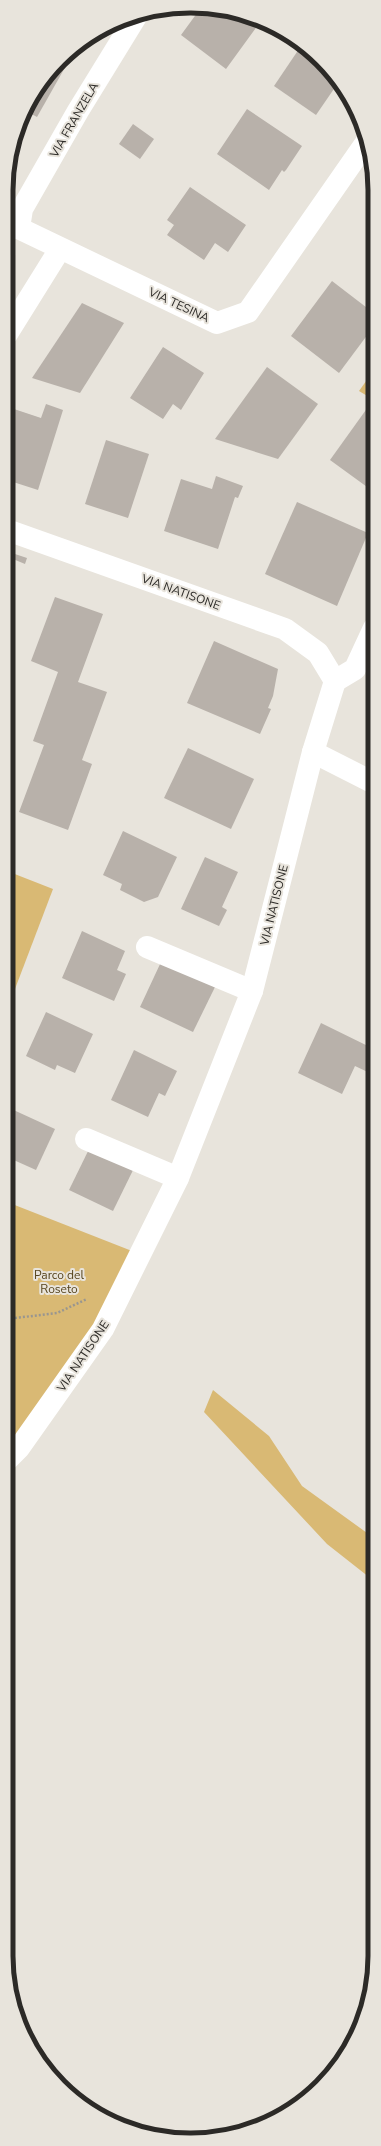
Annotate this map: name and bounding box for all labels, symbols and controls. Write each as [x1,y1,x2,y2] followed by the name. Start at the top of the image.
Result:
[45,79,102,161] street label: VIA FRANZELA
[145,284,212,326] street label: VIA TESINA
[138,570,223,614] street label: VIA NATISONE
[256,863,292,948] street label: VIA NATISONE
[34,1267,84,1297] park label: Parco del Roseto
[53,1317,113,1396] street label: VIA NATISONE

